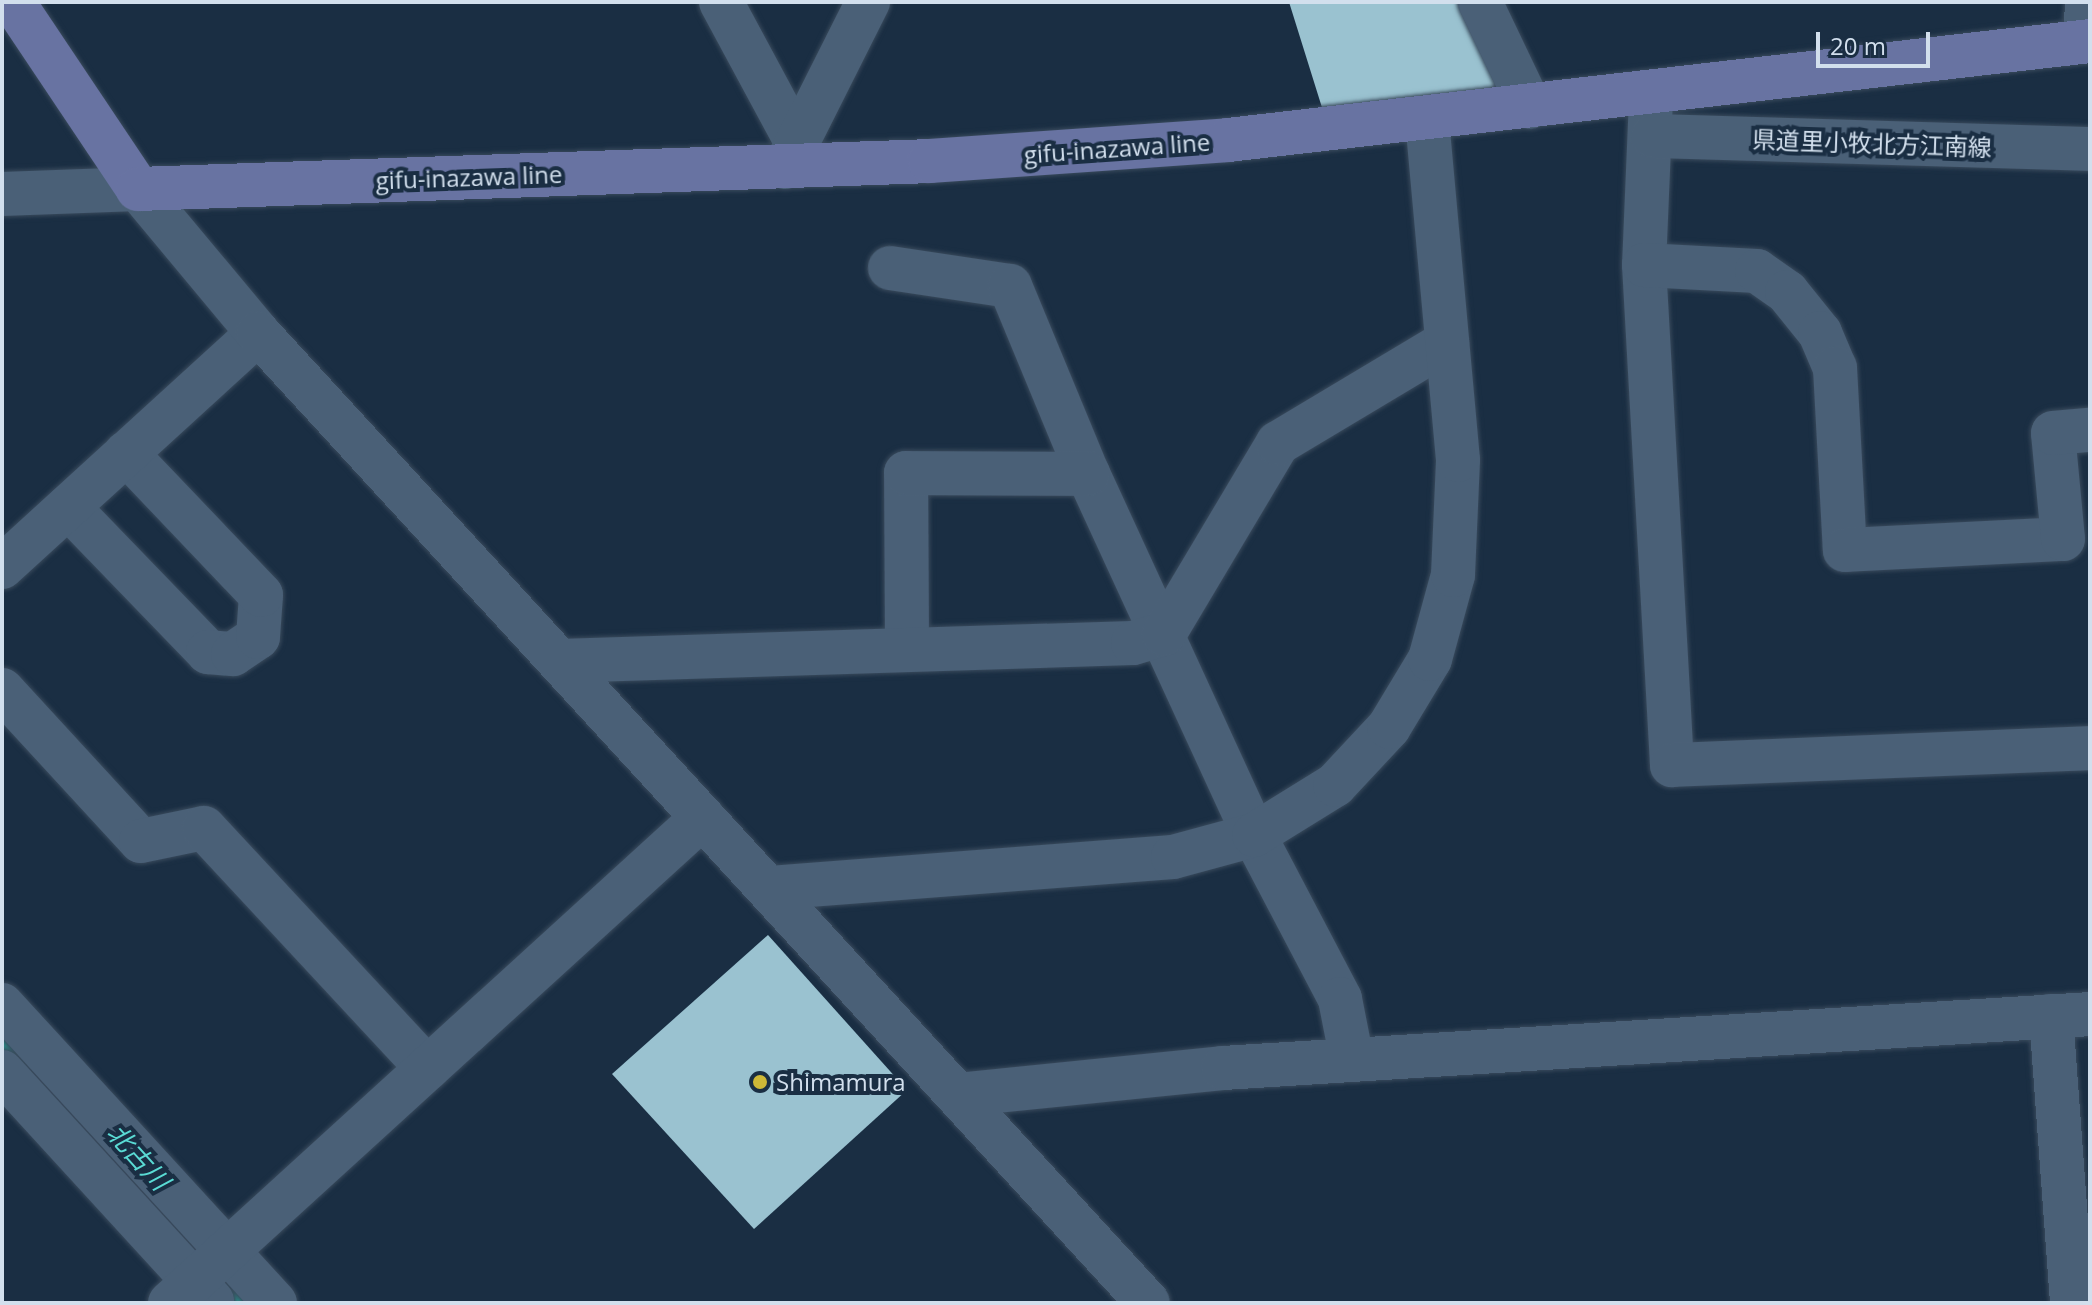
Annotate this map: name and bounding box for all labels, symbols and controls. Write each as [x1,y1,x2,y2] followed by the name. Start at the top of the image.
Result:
[1820,16,1934,66] scale bar
[1830,29,1886,62] text: 20 m
[1752,124,1992,162] street label: 県道里小牧北方江南線
[1023,127,1211,169] street label: gifu-inazawa line
[375,159,563,195] street label: gifu-inazawa line
[776,1068,906,1096] place label: Shimamura
[751,1073,769,1091] marker: Shimamura
[100,1118,176,1196] water label: 北古川

